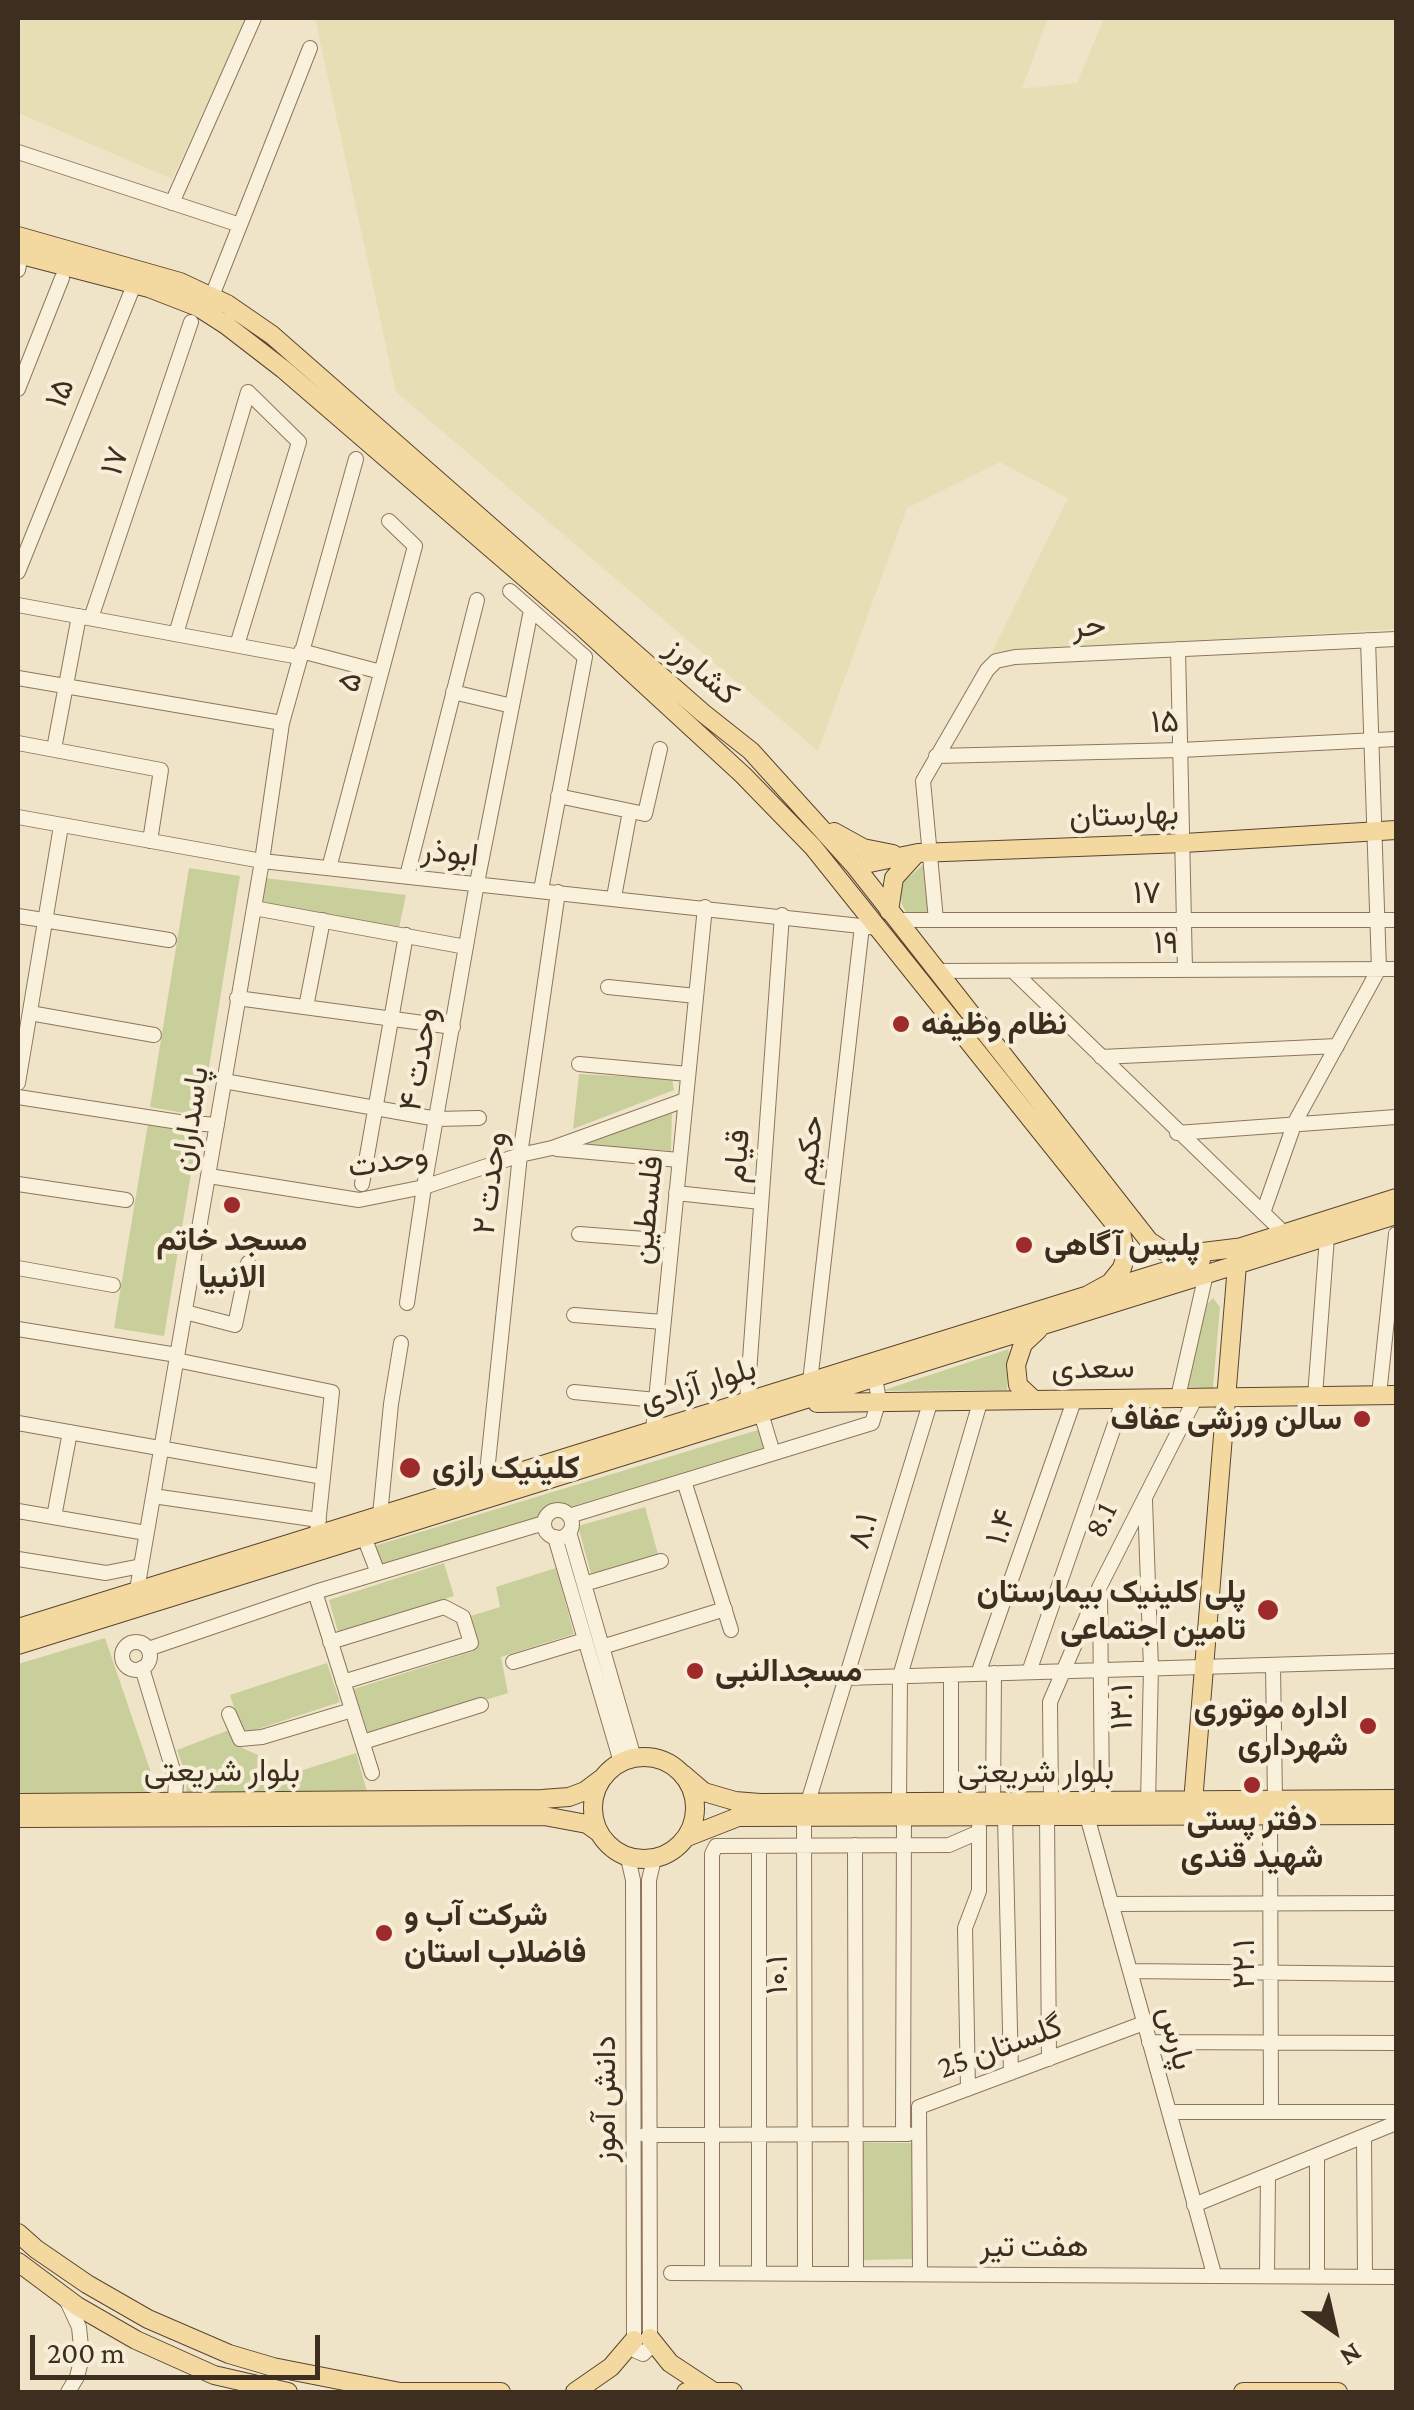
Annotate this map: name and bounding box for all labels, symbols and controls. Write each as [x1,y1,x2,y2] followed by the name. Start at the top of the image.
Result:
[37,373,83,413] street label: ۱۵
[92,441,138,481] street label: ۱۷
[1071,606,1107,646] street label: حر
[657,629,747,713] street label: کشاورز
[329,668,371,696] street label: ۵
[1150,702,1180,742] street label: ۱۵
[1069,794,1179,836] street label: بهارستان
[419,831,481,875] street label: ابوذر
[1133,874,1161,912] street label: ۱۷
[1154,924,1178,962] street label: ۱۹
[391,1004,447,1114] street label: وحدت ۴
[921,1005,1067,1043] place label: نظام وظیفه
[890,1013,912,1035] marker: نظام وظیفه
[163,1064,217,1174] street label: پاسداران
[786,1113,832,1187] street label: حکیم
[716,1128,758,1184] street label: قیام
[465,1129,515,1237] street label: وحدت ۲
[345,1136,431,1186] street label: وحدت
[622,1154,672,1266] street label: فلسطین
[221,1194,243,1216] marker: مسجد خاتم الانبیا
[157,1221,307,1296] place label: مسجد خاتم الانبیا
[1044,1226,1200,1264] place label: پلیس آگاهی
[1013,1234,1035,1256] marker: پلیس آگاهی
[1051,1348,1135,1388] street label: سعدی
[635,1349,761,1421] street label: بلوار آزادی
[1111,1400,1342,1438] place label: سالن ورزشی عفاف
[1351,1408,1373,1430] marker: سالن ورزشی عفاف
[432,1449,580,1487] place label: کلینیک رازی
[397,1455,423,1481] marker: کلینیک رازی
[1076,1496,1126,1544] street label: 8.1
[977,1504,1025,1550] street label: ۱.۴
[839,1508,887,1554] street label: ۸.۱
[977,1573,1246,1648] place label: پلی کلینیک بیمارستان تامین اجتماعی
[1255,1597,1281,1623] marker: پلی کلینیک بیمارستان تامین اجتماعی
[715,1652,862,1690] place label: مسجدالنبی
[684,1660,706,1682] marker: مسجدالنبی
[1102,1683,1142,1731] street label: ۱۳.۱
[1194,1689,1348,1764] place label: اداره موتوری شهرداری
[1357,1715,1379,1737] marker: اداره موتوری شهرداری
[144,1752,300,1790] street label: بلوار شریعتی
[958,1753,1114,1791] street label: بلوار شریعتی
[1241,1774,1263,1796] marker: دفتر پستی شهید قندی
[1181,1801,1323,1876] place label: دفتر پستی شهید قندی
[404,1896,586,1971] place label: شرکت آب و فاضلاب استان
[373,1922,395,1944] marker: شرکت آب و فاضلاب استان
[1225,1939,1263,1989] street label: ۲۲.۱
[758,1955,796,1995] street label: ۱۰.۱
[1149,2002,1203,2074] street label: پارس
[932,2007,1068,2087] street label: گلستان 25
[586,2035,624,2163] street label: دانش آموز
[980,2227,1088,2265] street label: هفت تیر
[1284,2280,1384,2380] north arrow
[35,2315,325,2377] scale bar
[47,2336,125,2369] text: 200 m
[1334,2337,1368,2373] text: N

